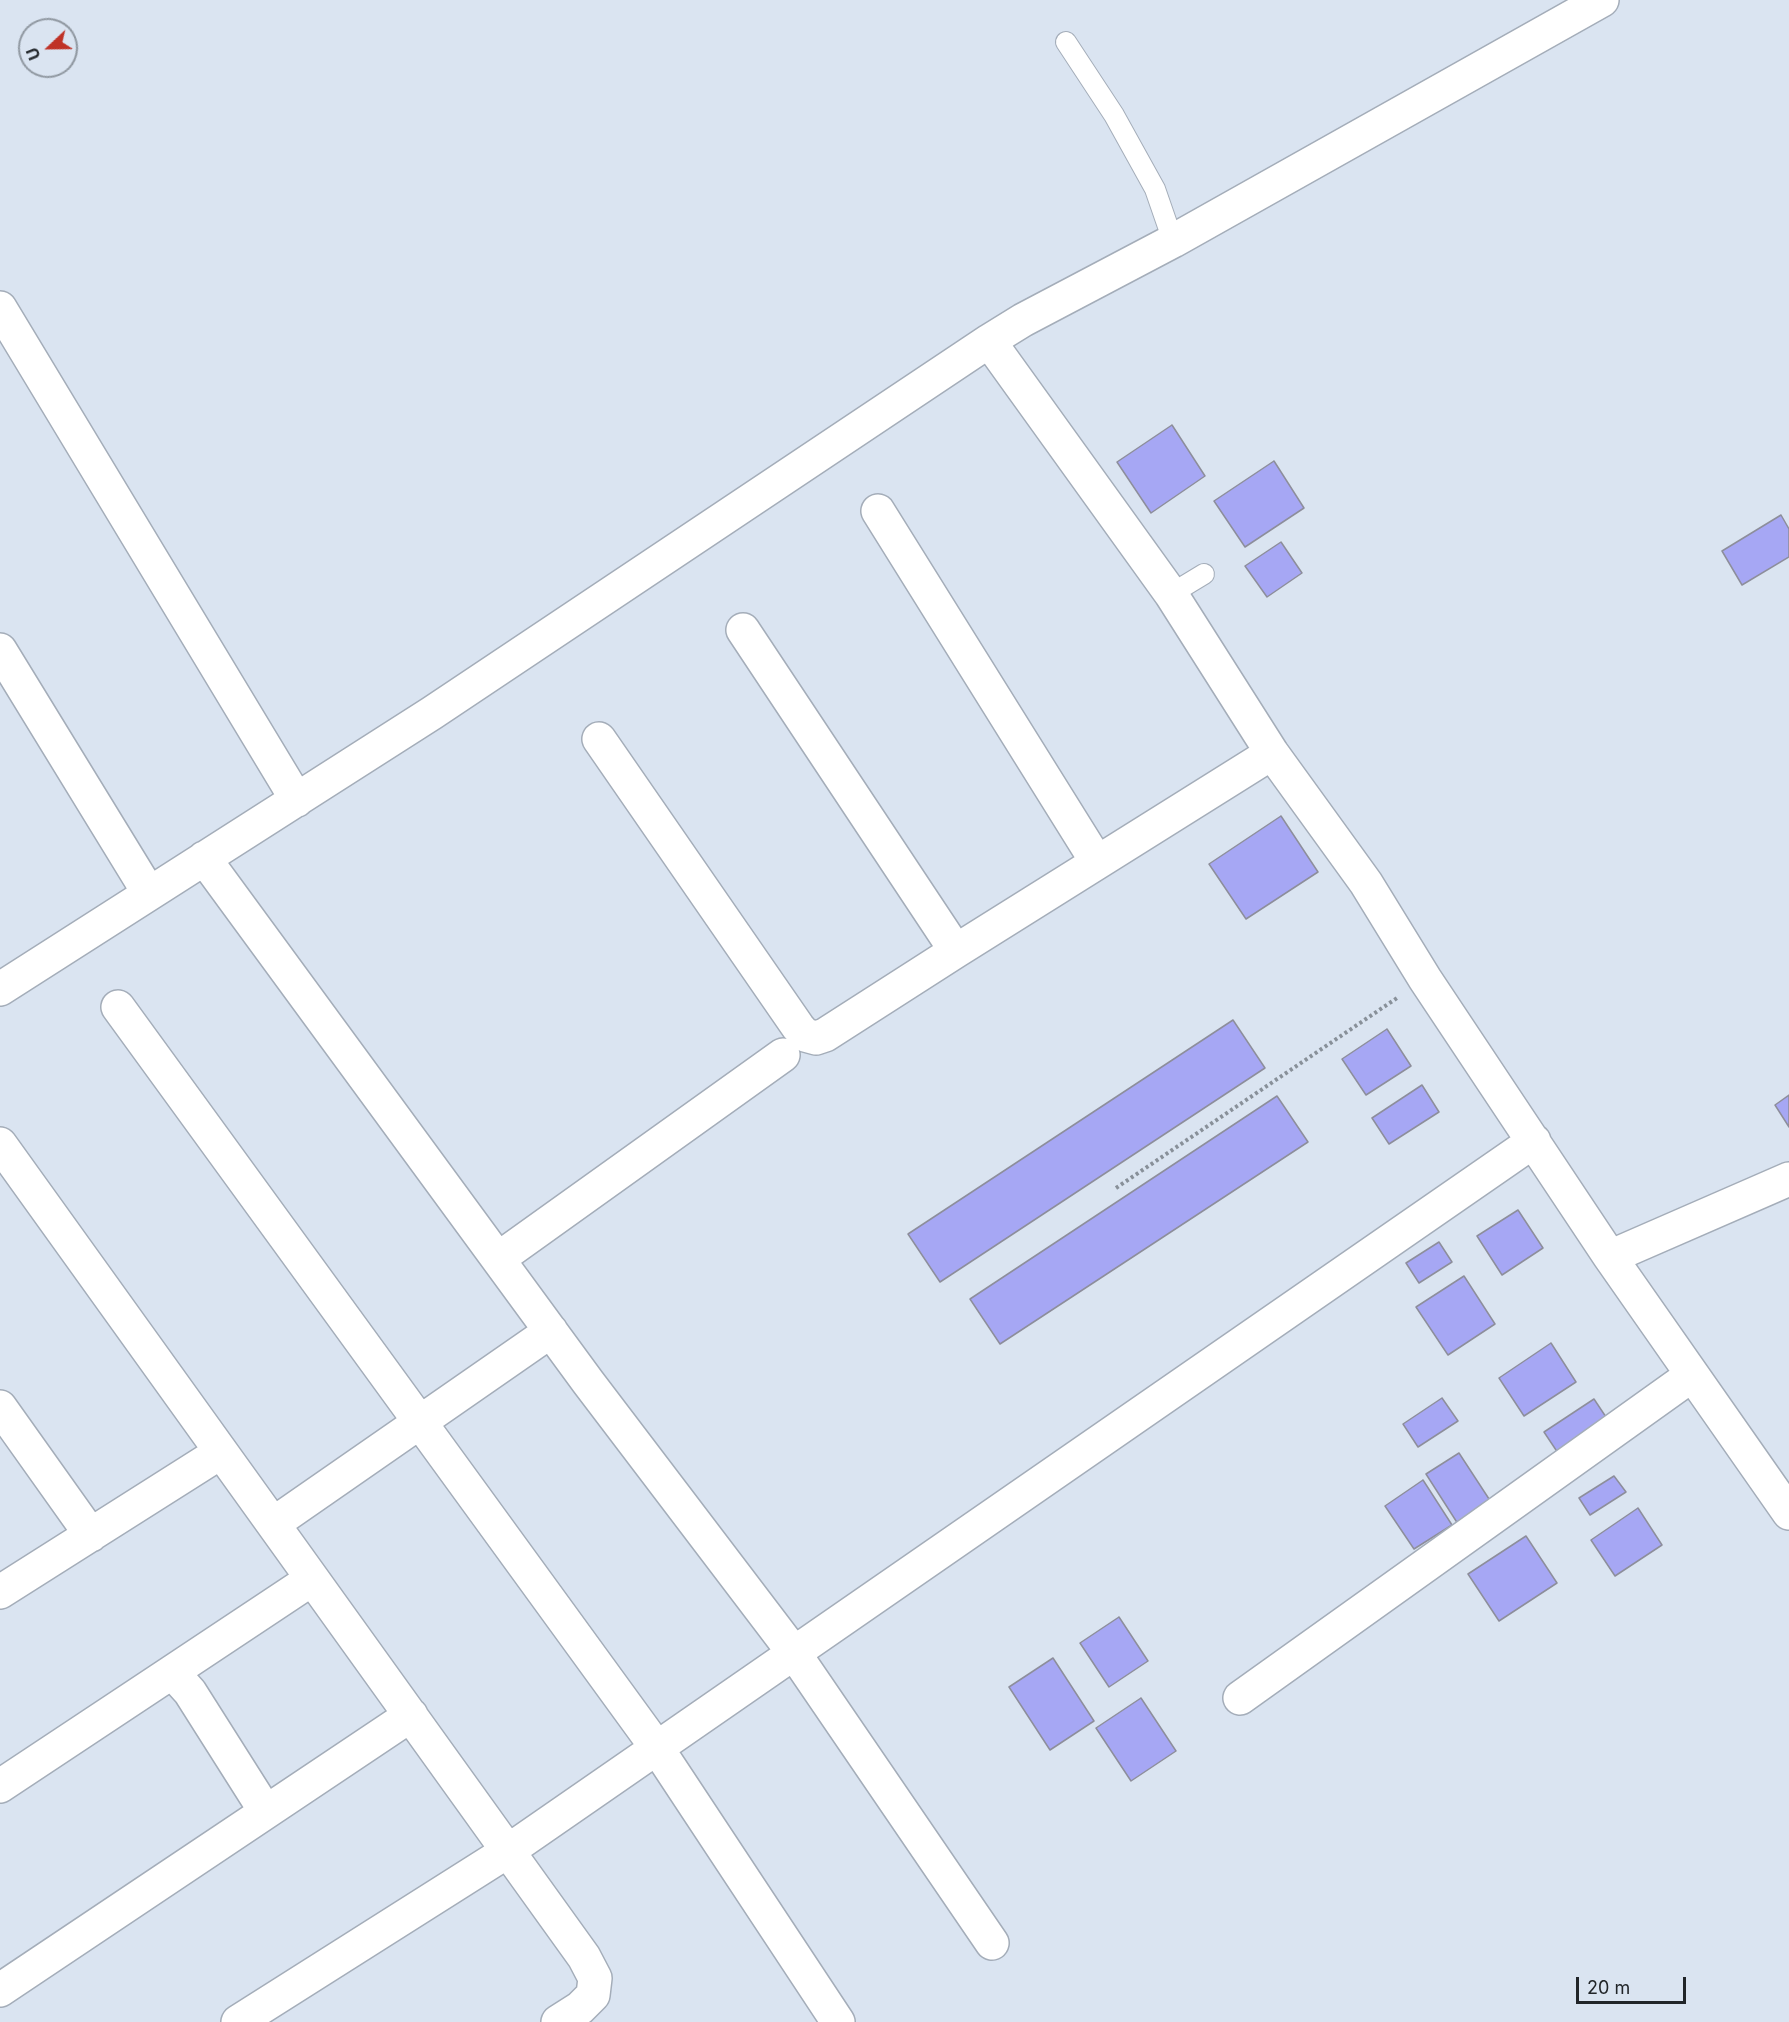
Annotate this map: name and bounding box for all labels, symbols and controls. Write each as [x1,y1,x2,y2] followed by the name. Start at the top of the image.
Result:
[18,18,78,78] north arrow
[22,45,45,63] text: U
[1579,1965,1688,2003] scale bar
[1587,1977,1630,1998] text: 20 m

